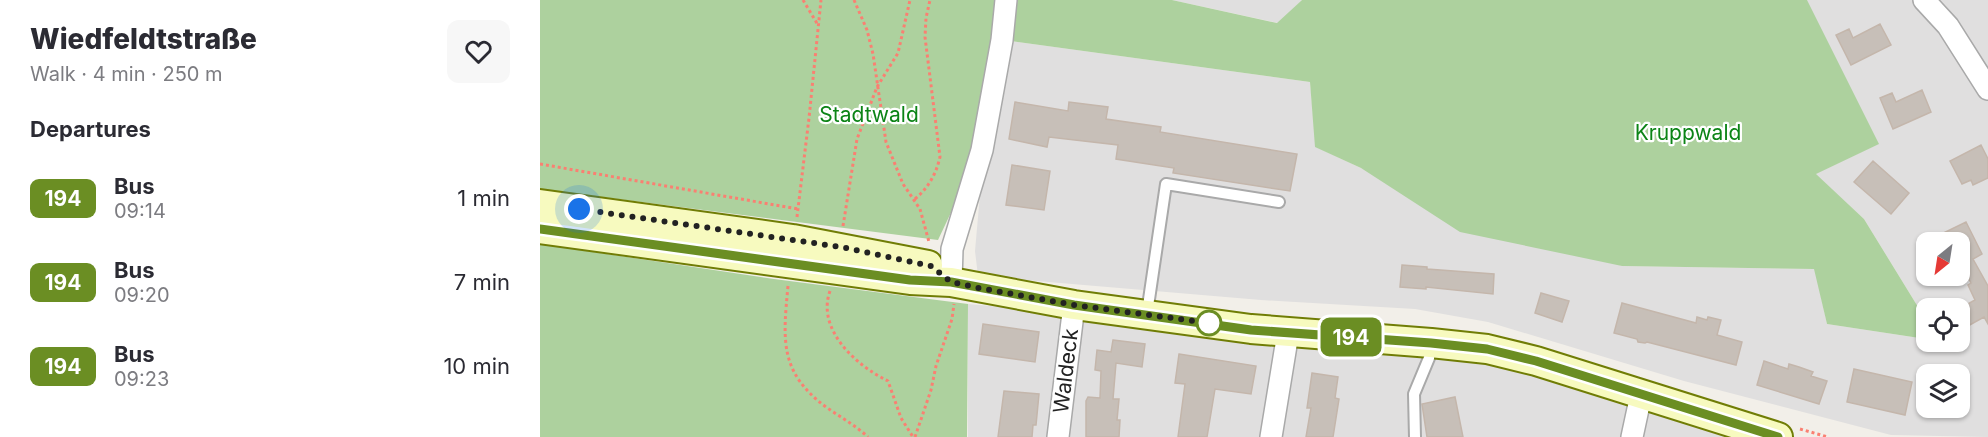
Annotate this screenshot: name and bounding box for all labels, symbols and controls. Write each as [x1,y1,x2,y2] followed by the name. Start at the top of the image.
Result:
[447,20,510,83] button: heart
[30,22,257,56] text: Wiedfeldtstraße
[30,62,223,86] text: Walk · 4 min · 250 m
[819,102,919,127] park label: Stadtwald
[30,116,151,142] text: Departures
[1635,120,1741,145] park label: Kruppwald
[114,173,155,199] text: Bus
[457,185,510,211] text: 1 min
[45,186,81,211] text: 194
[564,194,594,224] your location
[114,199,166,223] text: 09:14
[1916,232,1970,286] north arrow
[1916,232,1970,418] map controls
[114,257,155,283] text: Bus
[454,269,510,295] text: 7 min
[45,270,81,295] text: 194
[114,283,170,307] text: 09:20
[1916,298,1970,352] button: locate
[1196,310,1222,336] unlabelled marker
[1316,318,1386,356] line badge: 194
[1333,325,1369,350] text: 194
[1048,327,1083,415] street label: Waldeck
[114,341,155,367] text: Bus
[443,353,510,379] text: 10 min
[45,354,81,379] text: 194
[1916,364,1970,418] button: layers
[114,367,169,391] text: 09:23

